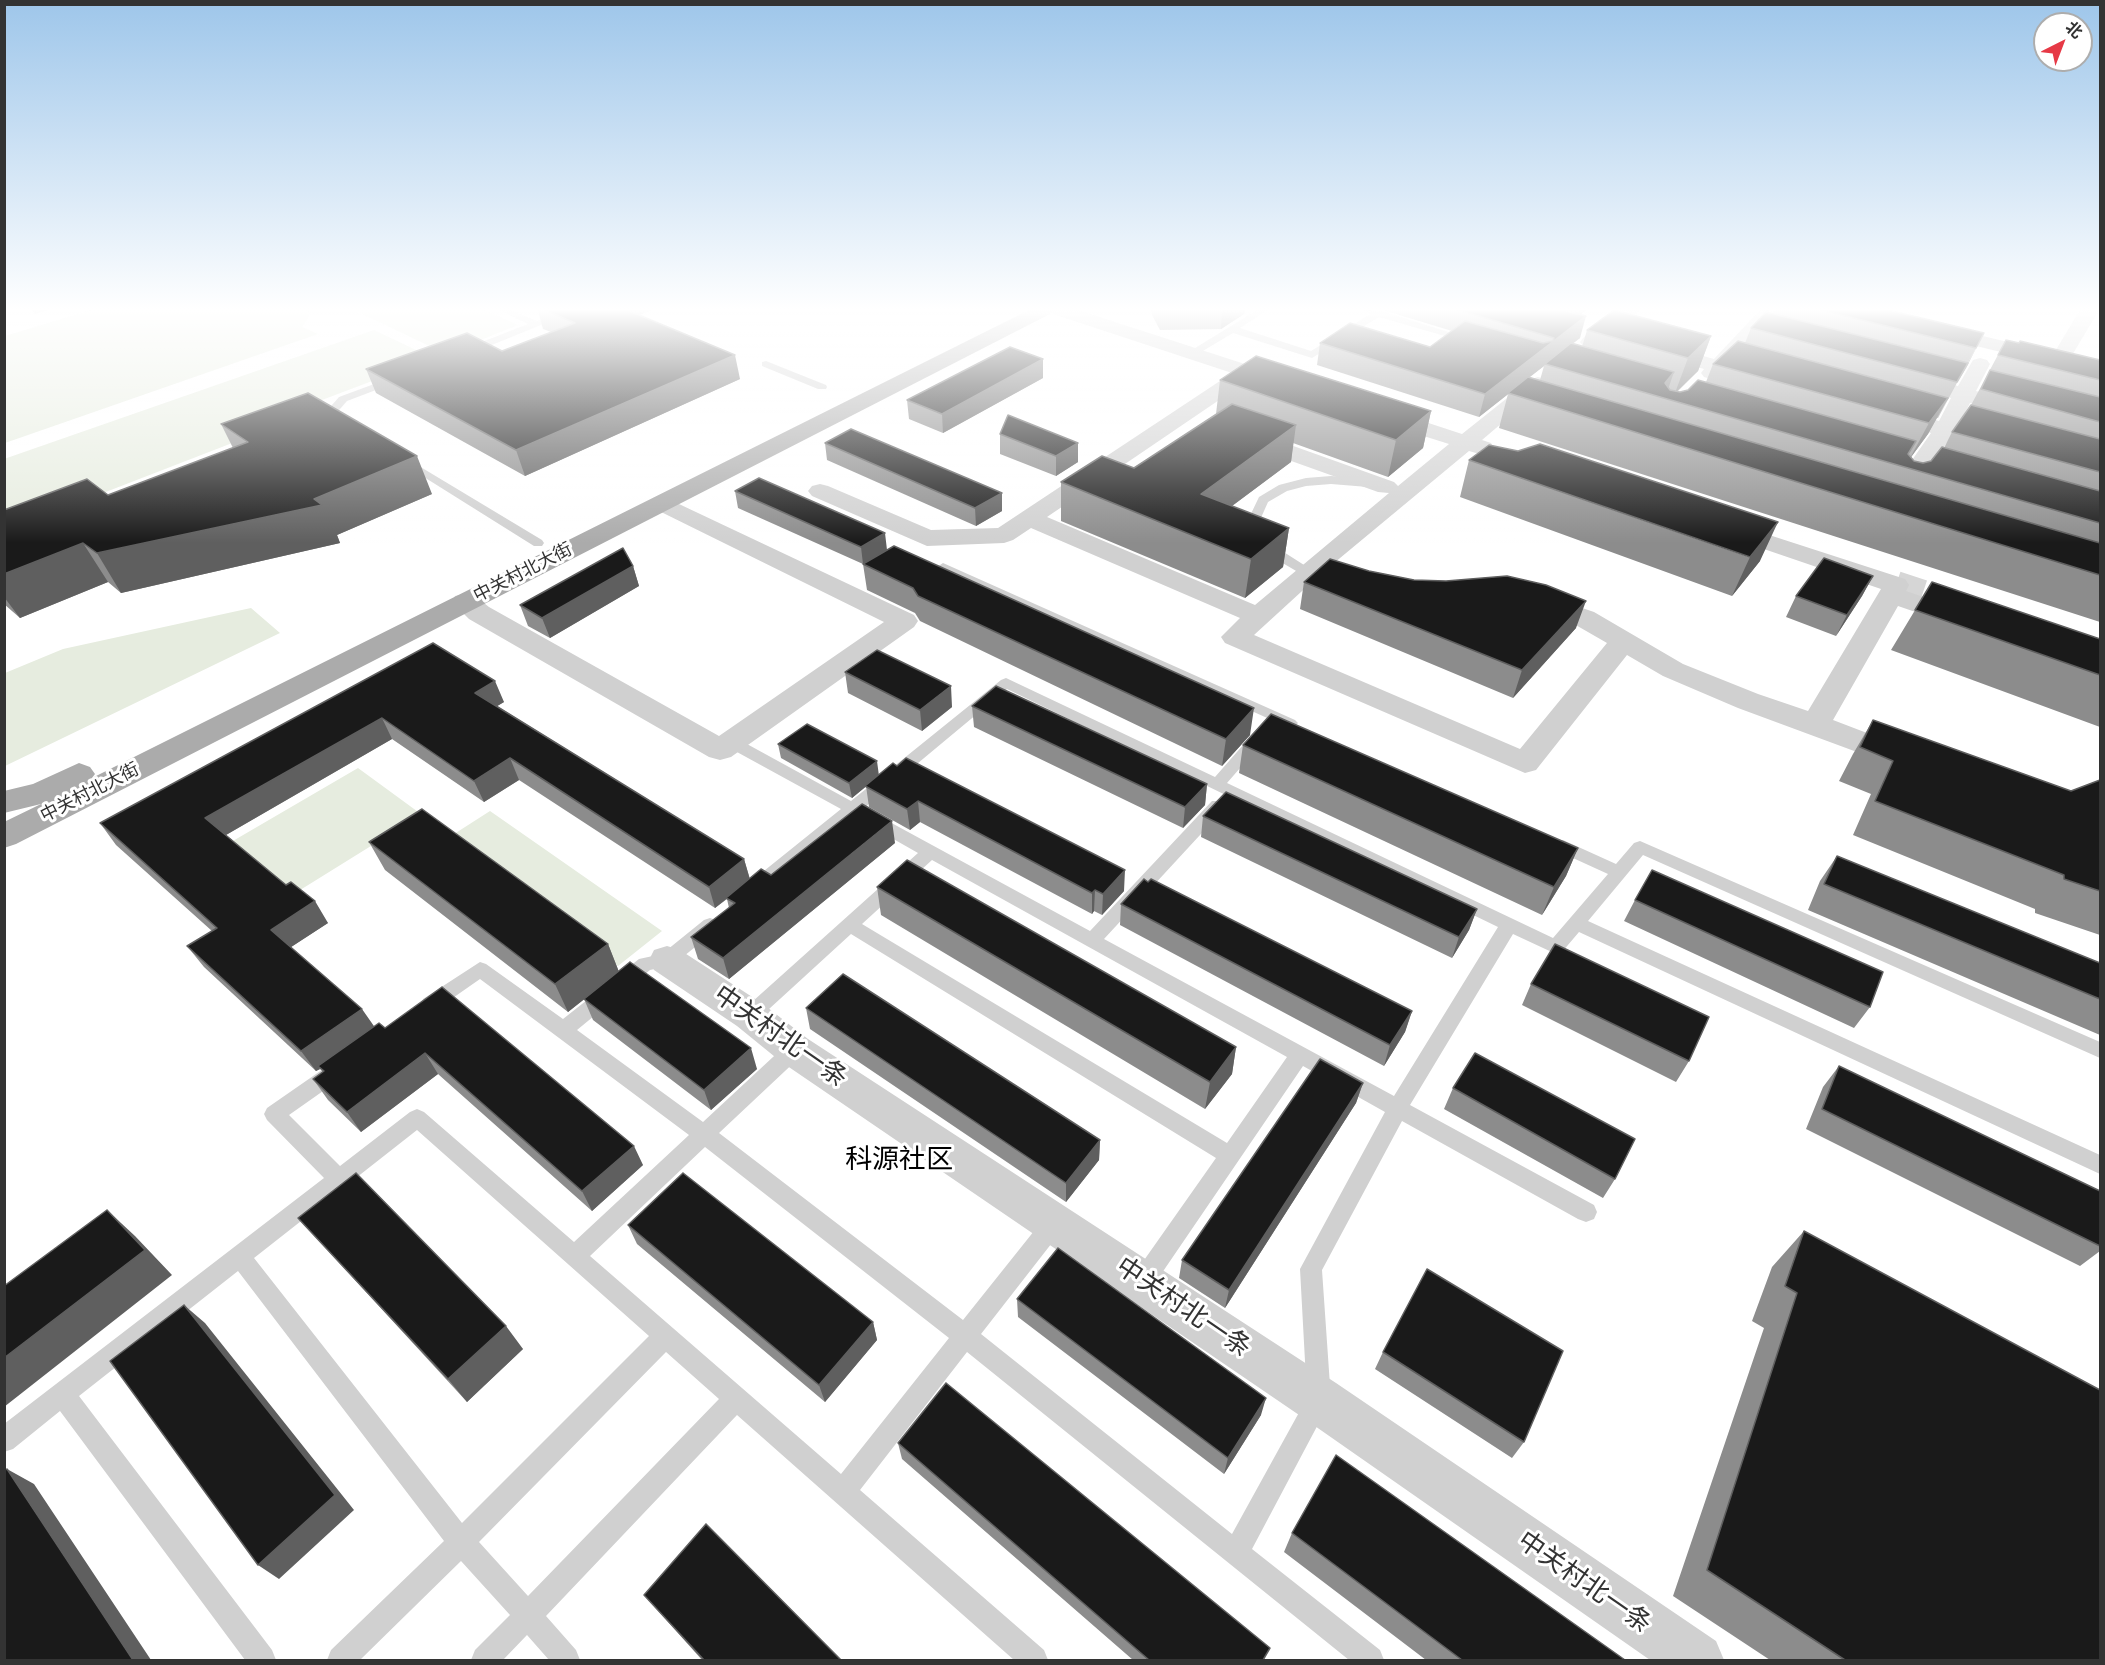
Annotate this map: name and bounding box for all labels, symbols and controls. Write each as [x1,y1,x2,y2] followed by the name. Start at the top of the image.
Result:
[2033,12,2093,72] north arrow
[2062,18,2086,41] text: 北
[470,539,576,607] street label: 中关村北大街
[37,759,143,827] street label: 中关村北大街
[707,979,853,1095] street label: 中关村北一条
[845,1145,953,1177] district label: 科源社区
[1110,1251,1256,1365] street label: 中关村北一条
[1511,1525,1657,1641] street label: 中关村北一条

